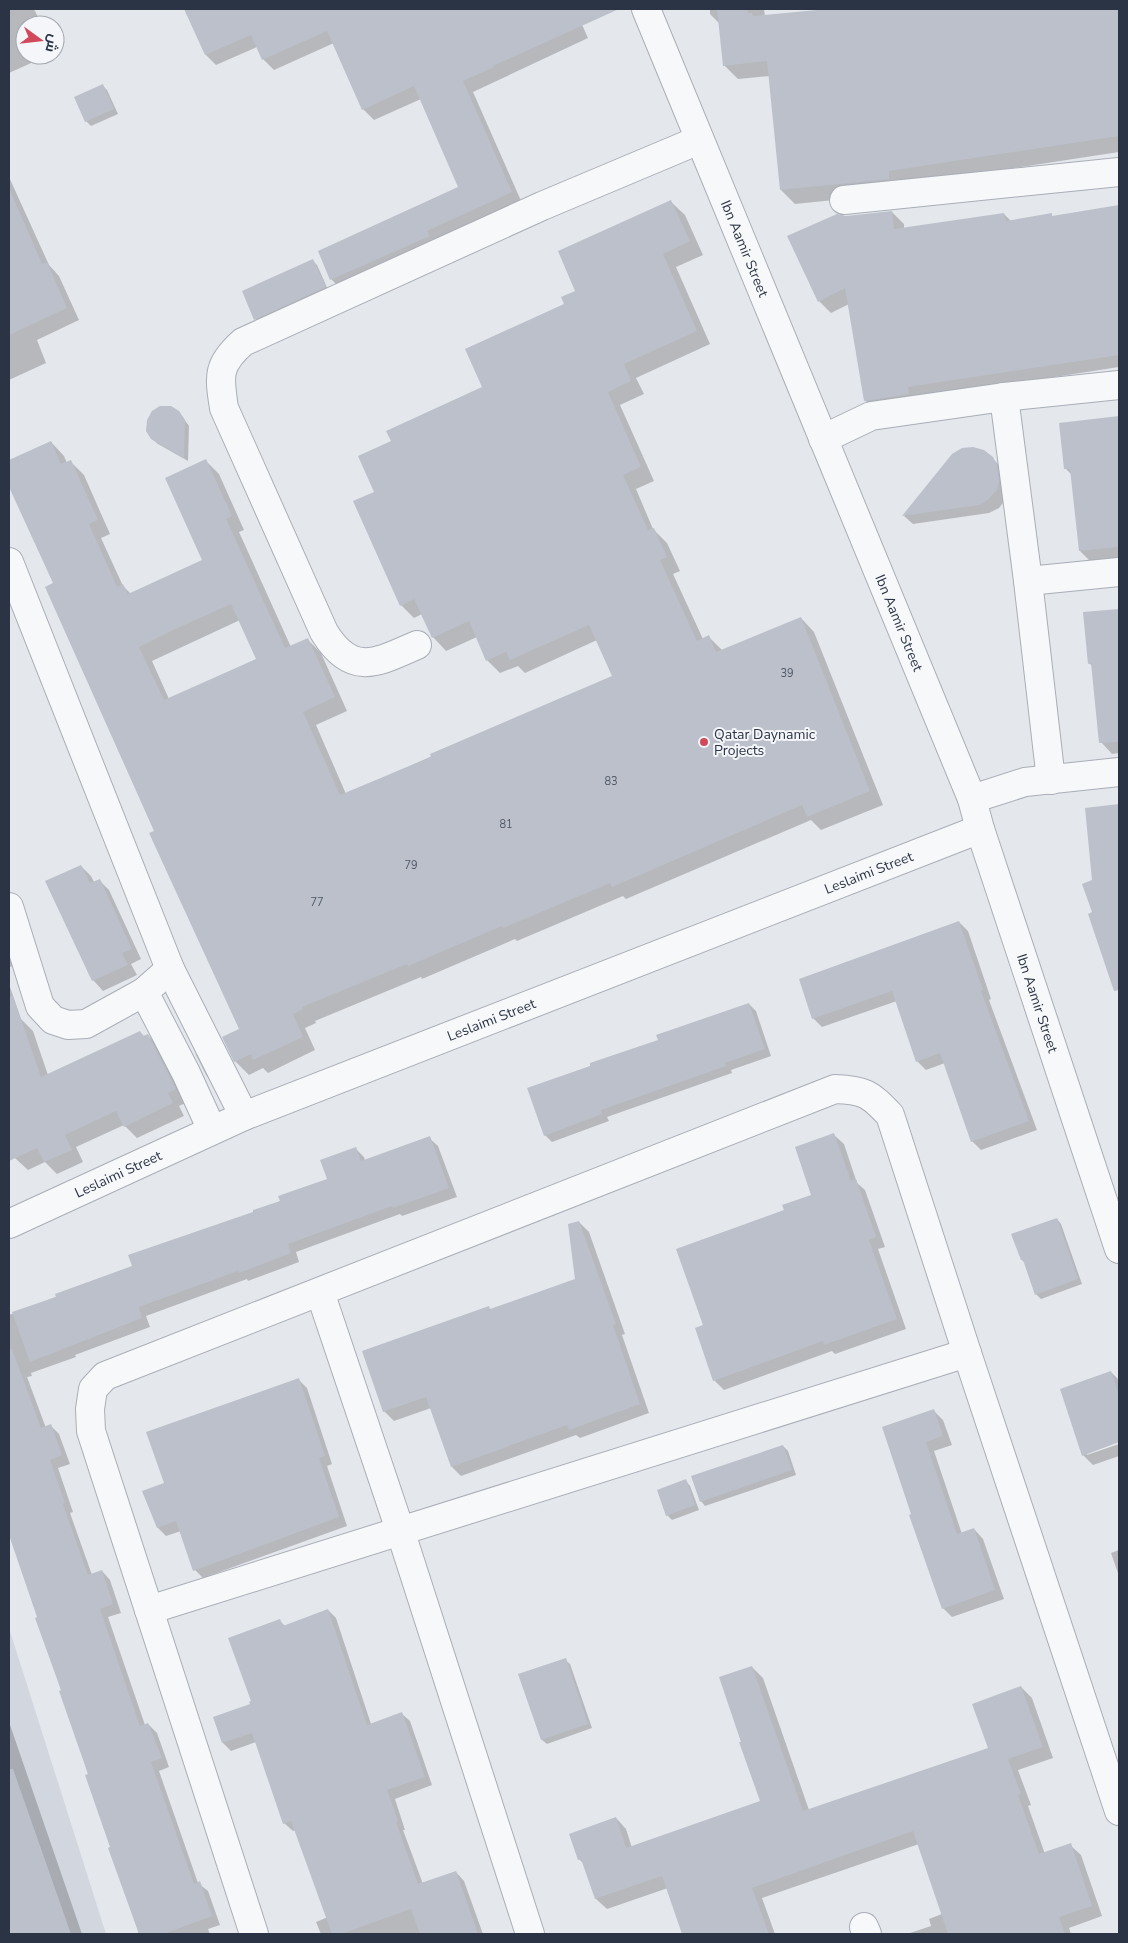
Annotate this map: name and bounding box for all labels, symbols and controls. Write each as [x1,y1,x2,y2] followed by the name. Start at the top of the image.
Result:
[15,15,65,65] north arrow
[41,32,64,54] text: ش
[716,197,773,300] street label: Ibn Aamir Street
[871,572,928,674] street label: Ibn Aamir Street
[780,666,794,681] house number: 39
[714,725,816,760] place label: Qatar Daynamic Projects
[698,736,710,748] marker: Qatar Daynamic Projects
[604,774,618,789] house number: 83
[499,817,513,832] house number: 81
[821,847,916,898] street label: Leslaimi Street
[404,858,418,873] house number: 79
[310,895,324,910] house number: 77
[1012,951,1063,1055] street label: Ibn Aamir Street
[444,994,538,1045] street label: Leslaimi Street
[72,1146,165,1202] street label: Leslaimi Street

